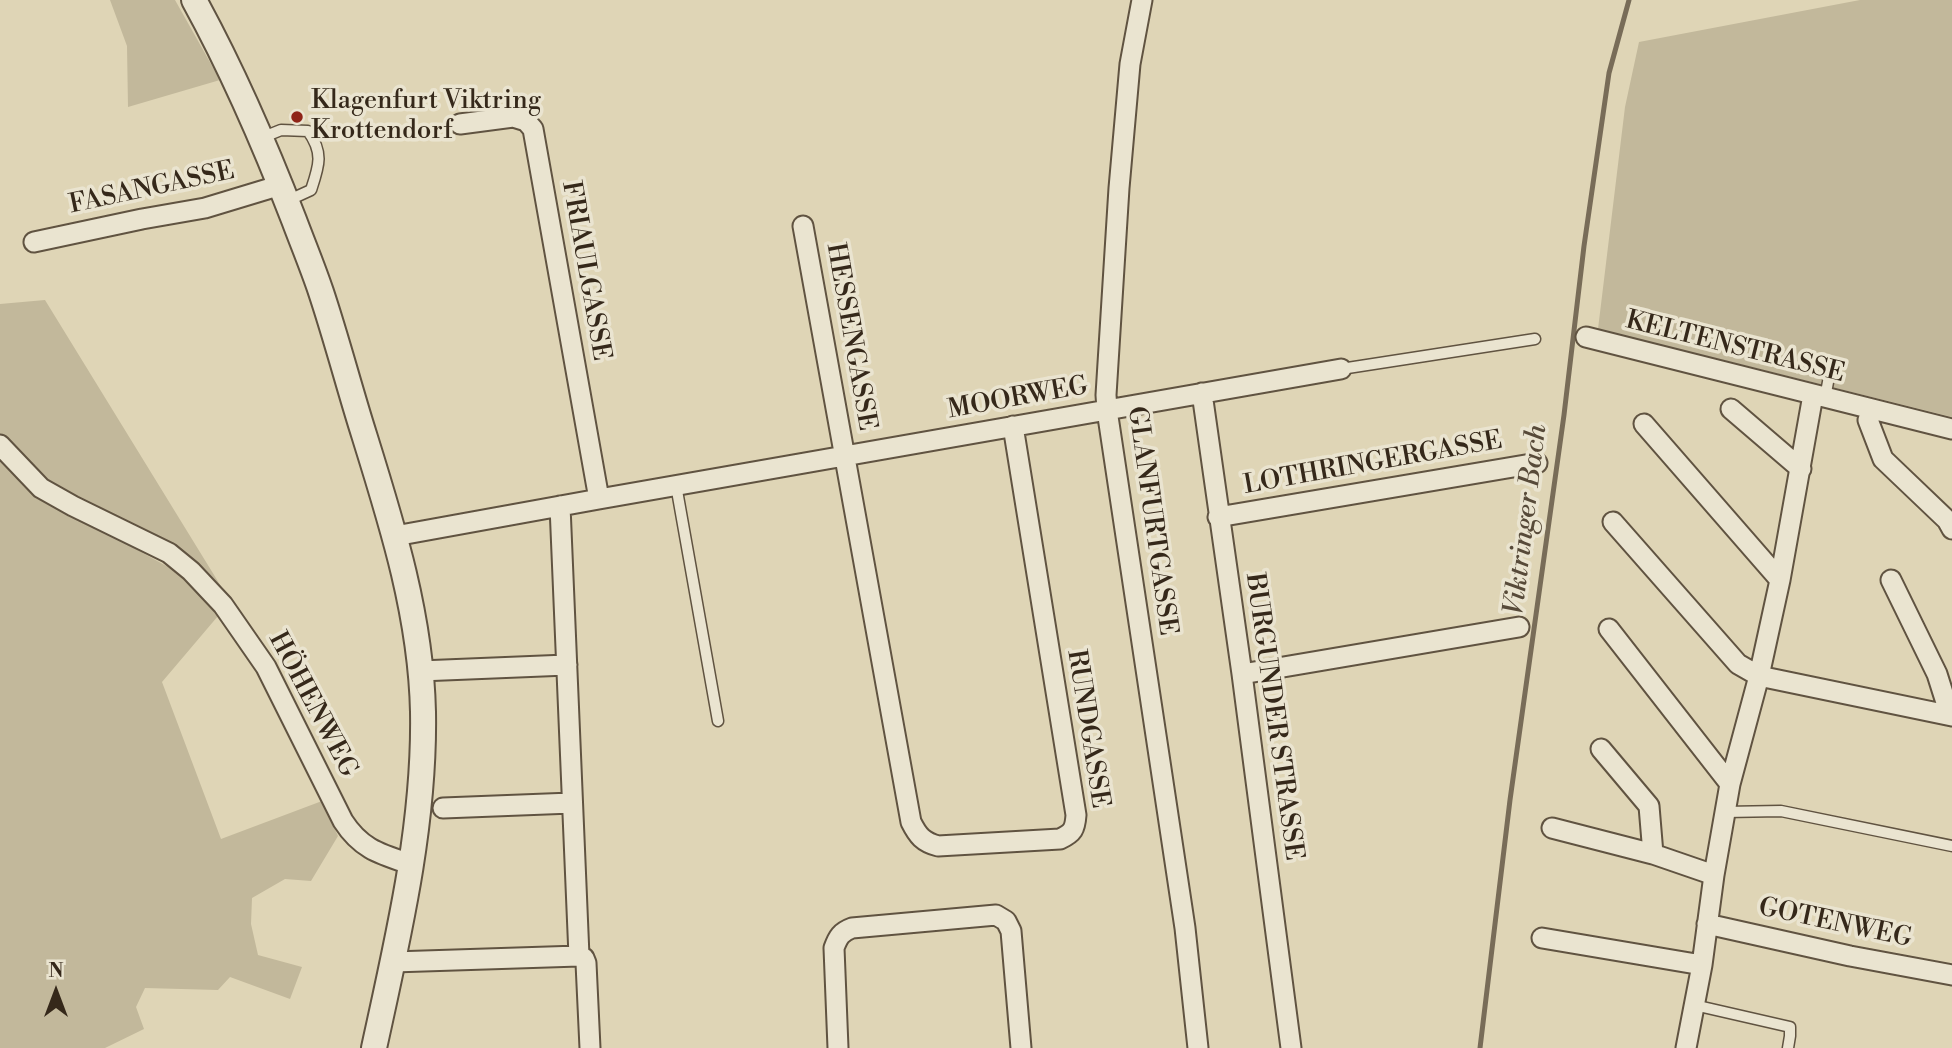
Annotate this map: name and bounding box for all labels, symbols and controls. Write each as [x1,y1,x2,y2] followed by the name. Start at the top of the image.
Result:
[311,86,541,148] place label: Klagenfurt Viktring Krottendorf
[289,109,305,125] marker: Klagenfurt Viktring Krottendorf
[67,156,237,222] street label: FASANGASSE
[554,179,616,363] street label: FRIAULGASSE
[818,241,882,433] street label: HESSENGASSE
[1622,306,1848,390] street label: KELTENSTRASSE
[946,371,1090,427] street label: MOORWEG
[1119,404,1183,638] street label: GLANFURTGASSE
[1499,423,1555,617] water label: Viktringer Bach
[1241,426,1505,502] street label: LOTHRINGERGASSE
[1237,571,1309,863] street label: BURGUNDER STRASSE
[261,627,363,783] street label: HÖHENWEG
[1059,647,1115,811] street label: RUNDGASSE
[1756,893,1914,955] street label: GOTENWEG
[21,957,91,1027] north arrow
[48,959,64,983] text: N

